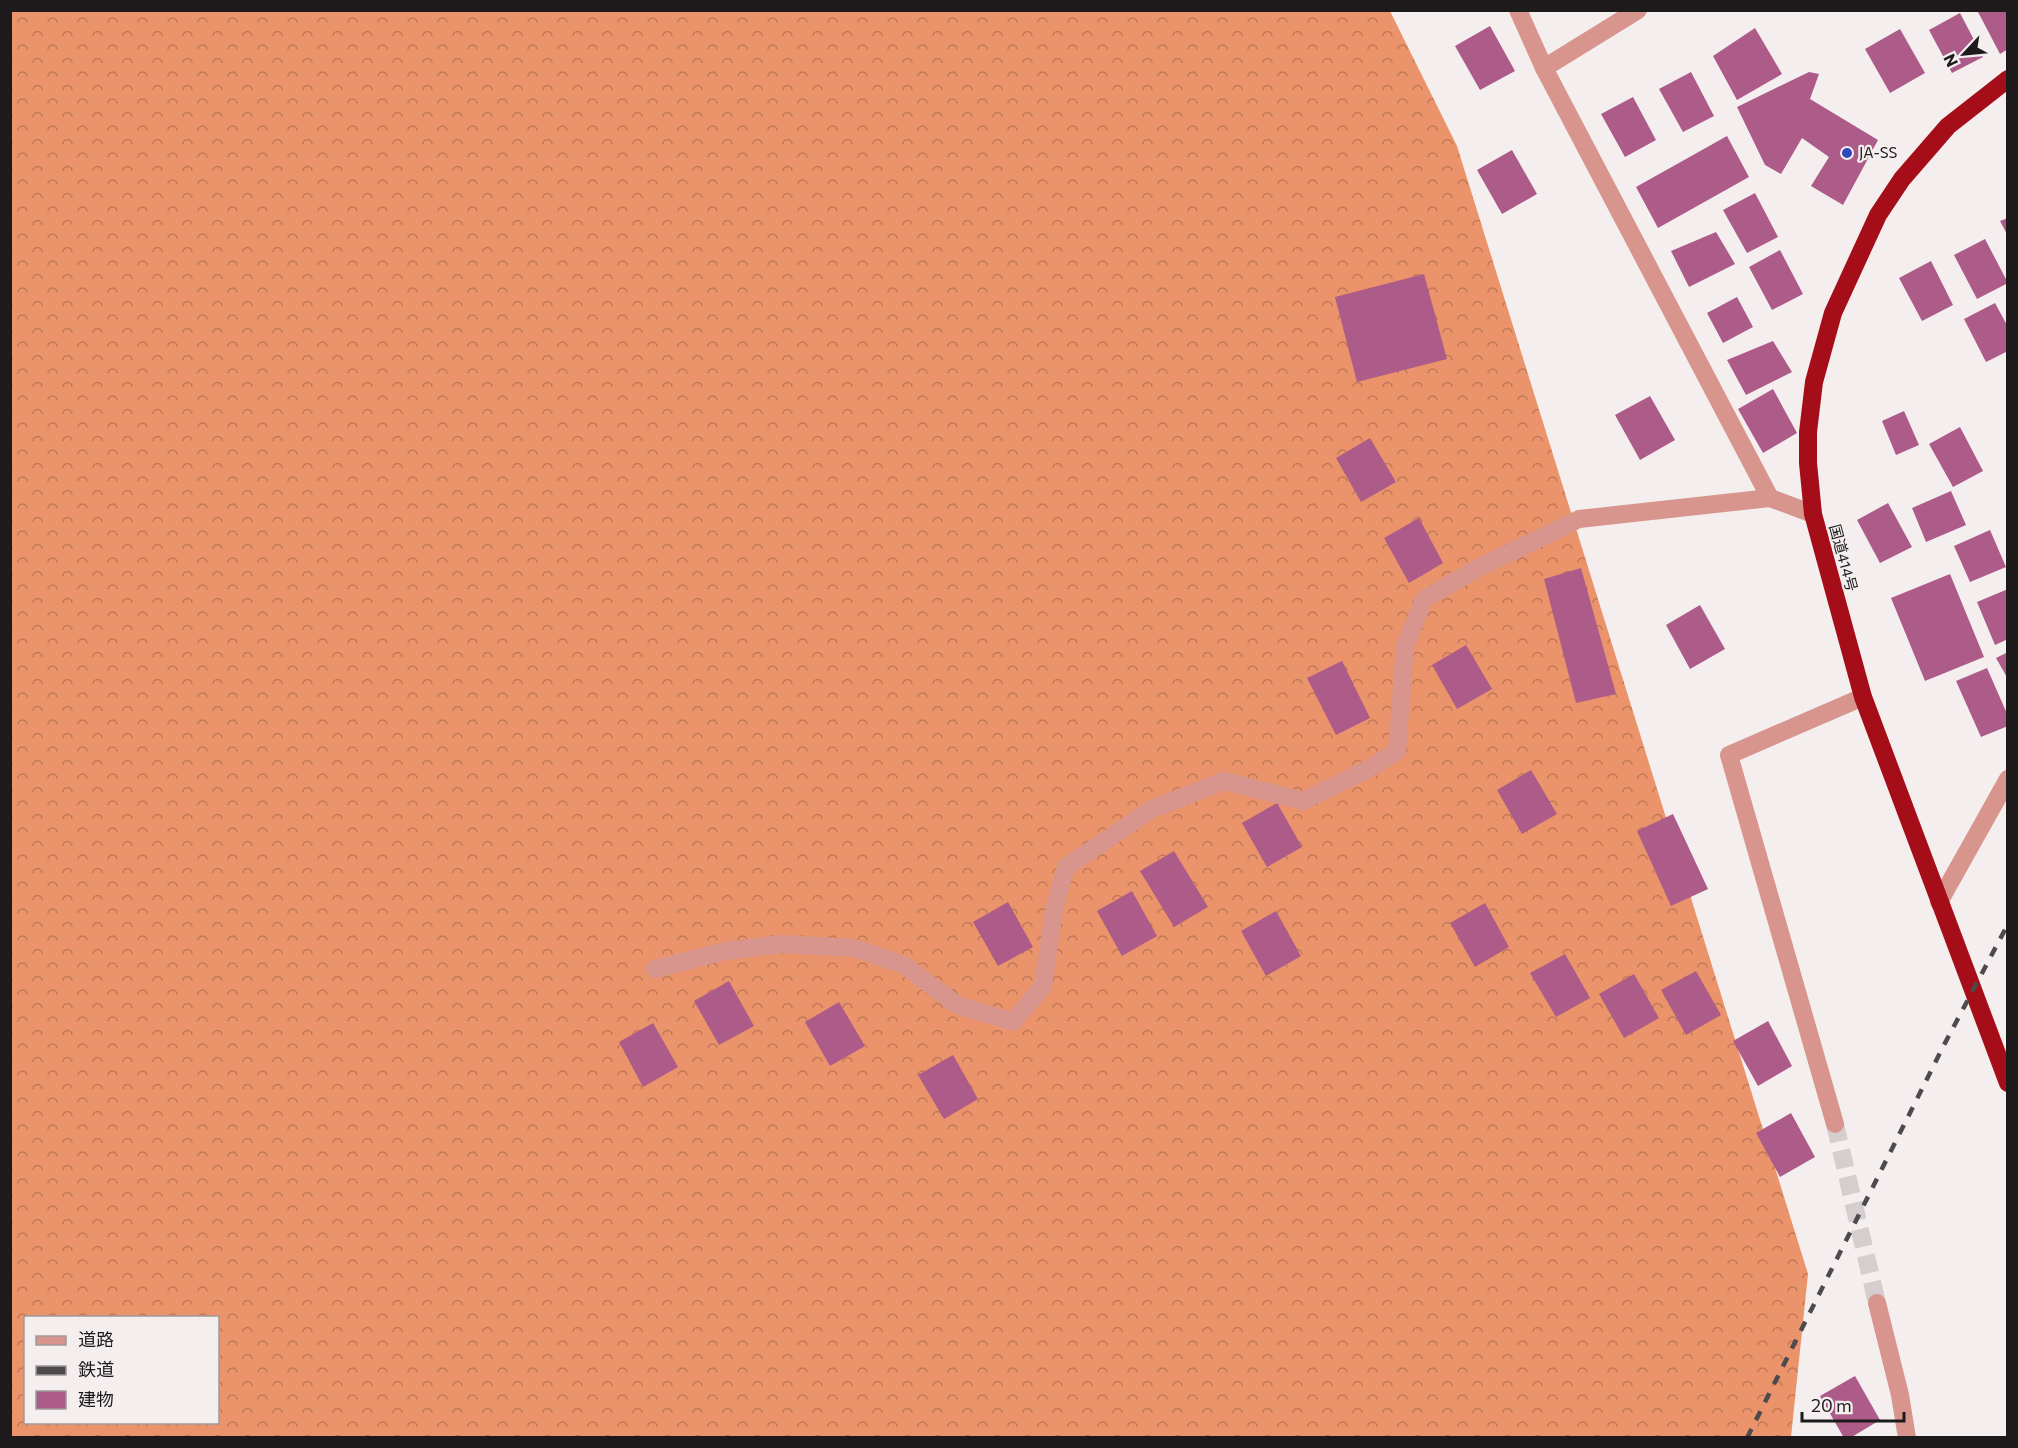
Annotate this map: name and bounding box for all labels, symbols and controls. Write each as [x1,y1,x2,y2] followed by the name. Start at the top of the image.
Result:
[1934,24,1994,84] north arrow
[1939,51,1961,70] text: N
[1859,143,1898,161] place label: JA-SS
[1840,146,1854,160] marker: JA-SS
[1826,522,1862,593] street label: 国道414号
[24,1316,219,1424] legend
[78,1328,114,1350] text: 道路
[78,1358,114,1380] text: 鉄道
[1802,1385,1904,1423] scale bar
[78,1388,114,1410] text: 建物
[1811,1394,1852,1416] text: 20 m

